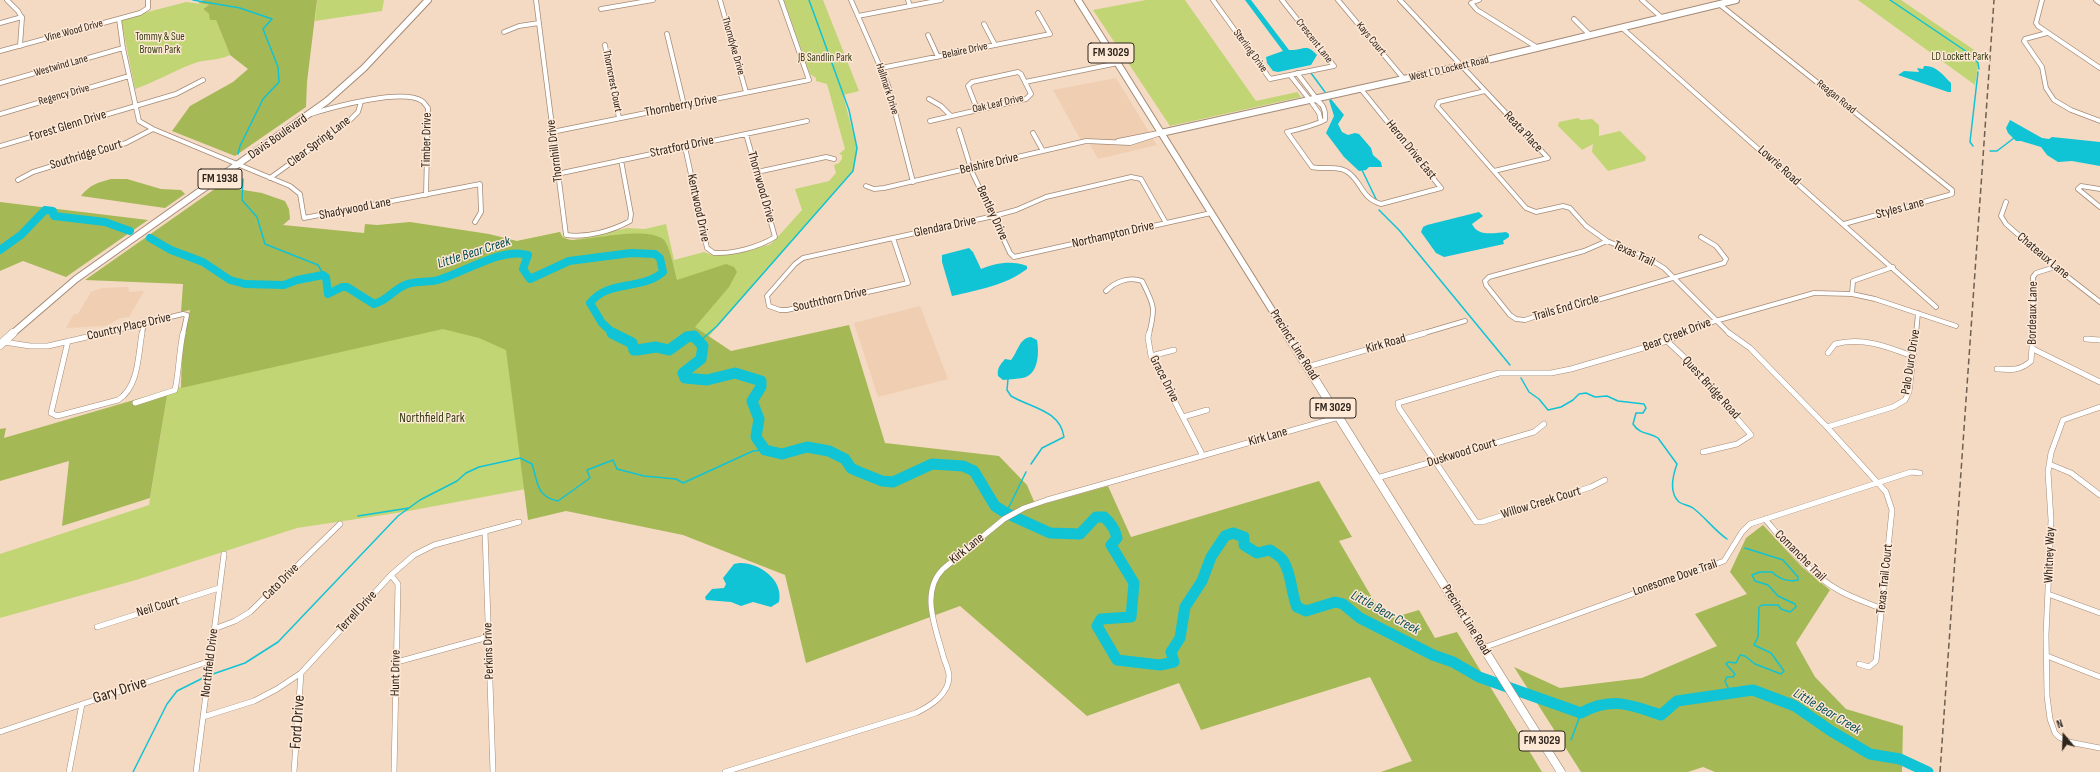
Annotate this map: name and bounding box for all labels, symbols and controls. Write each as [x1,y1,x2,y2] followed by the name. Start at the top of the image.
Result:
[718,15,748,77] street label: Thorndyke Drive
[1293,16,1335,66] street label: Crescent Lane
[44,17,104,45] street label: Vine Wood Drive
[1353,19,1389,59] street label: Kays Court
[1230,27,1270,75] street label: Sterling Drive
[135,30,185,56] park label: Tommy & Sue Brown Park
[941,40,989,62] street label: Belaire Drive
[1088,43,1134,63] road number: FM 3029
[599,49,625,113] street label: Thorncrest Court
[1931,50,1989,64] park label: LD Lockett Park
[798,51,852,65] park label: JB Sandlin Park
[33,52,89,80] street label: Westwind Lane
[1408,53,1490,85] street label: West L D Lockett Road
[872,62,902,116] street label: Hallmark Drive
[1814,77,1858,117] street label: Reagan Road
[37,81,91,109] street label: Regency Drive
[643,91,719,121] street label: Thornberry Drive
[971,92,1025,116] street label: Oak Leaf Drive
[28,107,108,145] street label: Forest Glenn Drive
[1500,108,1546,156] street label: Reata Place
[246,111,310,163] street label: Davis Boulevard
[419,112,435,168] street label: Timber Drive
[284,113,354,171] street label: Clear Spring Lane
[1382,117,1440,183] street label: Heron Drive East
[543,119,567,183] street label: Thornhill Drive
[649,133,715,161] street label: Stratford Drive
[48,137,124,173] street label: Southridge Court
[1754,143,1804,189] street label: Lowrie Road
[743,149,779,225] street label: Thornwood Drive
[958,150,1020,178] street label: Belshire Drive
[198,169,242,189] road number: FM 1938
[683,173,713,243] street label: Kentwood Drive
[973,183,1011,243] street label: Bentley Drive
[318,194,392,224] street label: Shadywood Lane
[1874,195,1926,223] street label: Styles Lane
[912,213,978,241] street label: Glendara Drive
[1070,218,1156,252] street label: Northampton Drive
[2013,229,2073,283] street label: Chateaux Lane
[435,233,513,273] water label: Little Bear Creek
[1611,238,1657,270] street label: Texas Trail
[2025,281,2041,345] street label: Bordeaux Lane
[792,284,868,316] street label: Souththorn Drive
[1531,291,1601,325] street label: Trails End Circle
[1266,307,1322,383] street label: Precinct Line Road
[86,310,172,344] street label: Country Place Drive
[1641,315,1713,355] street label: Bear Creek Drive
[1898,328,1924,396] street label: Palo Duro Drive
[1364,331,1408,357] street label: Kirk Road
[1146,353,1182,405] street label: Grace Drive
[1679,353,1743,423] street label: Quest Bridge Road
[1310,398,1356,418] road number: FM 3029
[399,411,465,427] park label: Northfield Park
[1247,424,1289,450] street label: Kirk Lane
[1425,435,1499,471] street label: Duskwood Court
[1499,483,1583,523] street label: Willow Creek Court
[1771,527,1829,585] street label: Comanche Trail
[2041,527,2059,583] street label: Whitney Way
[947,530,987,568] street label: Kirk Lane
[1874,543,1896,615] street label: Texas Trail Court
[1631,556,1719,600] street label: Lonesome Dove Trail
[260,561,302,603] street label: Cato Drive
[1438,582,1494,658] street label: Precinct Line Road
[1348,587,1422,639] water label: Little Bear Creek
[334,588,380,636] street label: Terrell Drive
[135,593,181,621] street label: Neil Court
[480,622,498,680] street label: Perkins Drive
[198,628,222,698] street label: Northfield Drive
[388,650,404,696] street label: Hunt Drive
[91,673,149,709] street label: Gary Drive
[1790,685,1864,739] water label: Little Bear Creek
[287,694,309,750] street label: Ford Drive
[2044,716,2084,756] north arrow
[2055,717,2065,731] text: N
[1519,731,1565,751] road number: FM 3029

